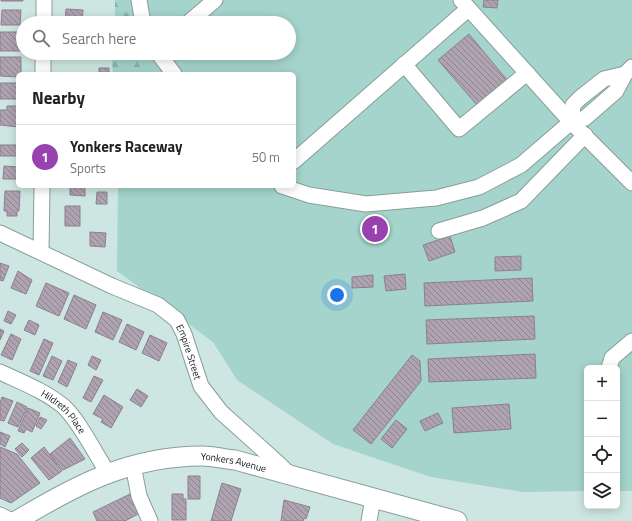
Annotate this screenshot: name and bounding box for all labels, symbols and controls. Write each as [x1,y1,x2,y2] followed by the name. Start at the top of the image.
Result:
[16,16,296,60] search box
[30,27,52,49] icon: search
[62,27,136,50] text: Search here
[32,85,85,111] text: Nearby
[70,135,183,158] text: Yonkers Raceway
[41,147,49,167] text: 1
[252,147,280,167] text: 50 m
[70,158,106,178] text: Sports
[362,214,388,244] pin: 1
[327,285,347,305] your location
[172,322,206,382] street label: Empire Street
[584,365,620,509] map controls
[584,365,620,401] button: +
[38,386,89,437] street label: Hildreth Place
[584,401,620,437] button: −
[584,437,620,473] button: locate
[201,449,268,476] street label: Yonkers Avenue
[584,473,620,509] button: layers

